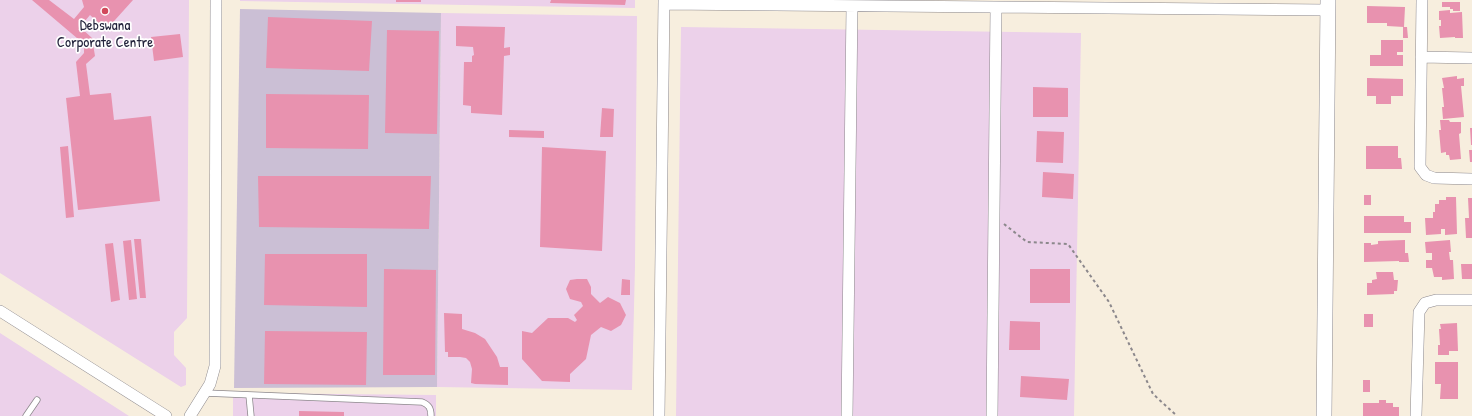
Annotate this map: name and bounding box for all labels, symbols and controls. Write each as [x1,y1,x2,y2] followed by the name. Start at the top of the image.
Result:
[100,6,110,16] marker: Debswana Corporate Centre
[57,17,153,52] place label: Debswana Corporate Centre

